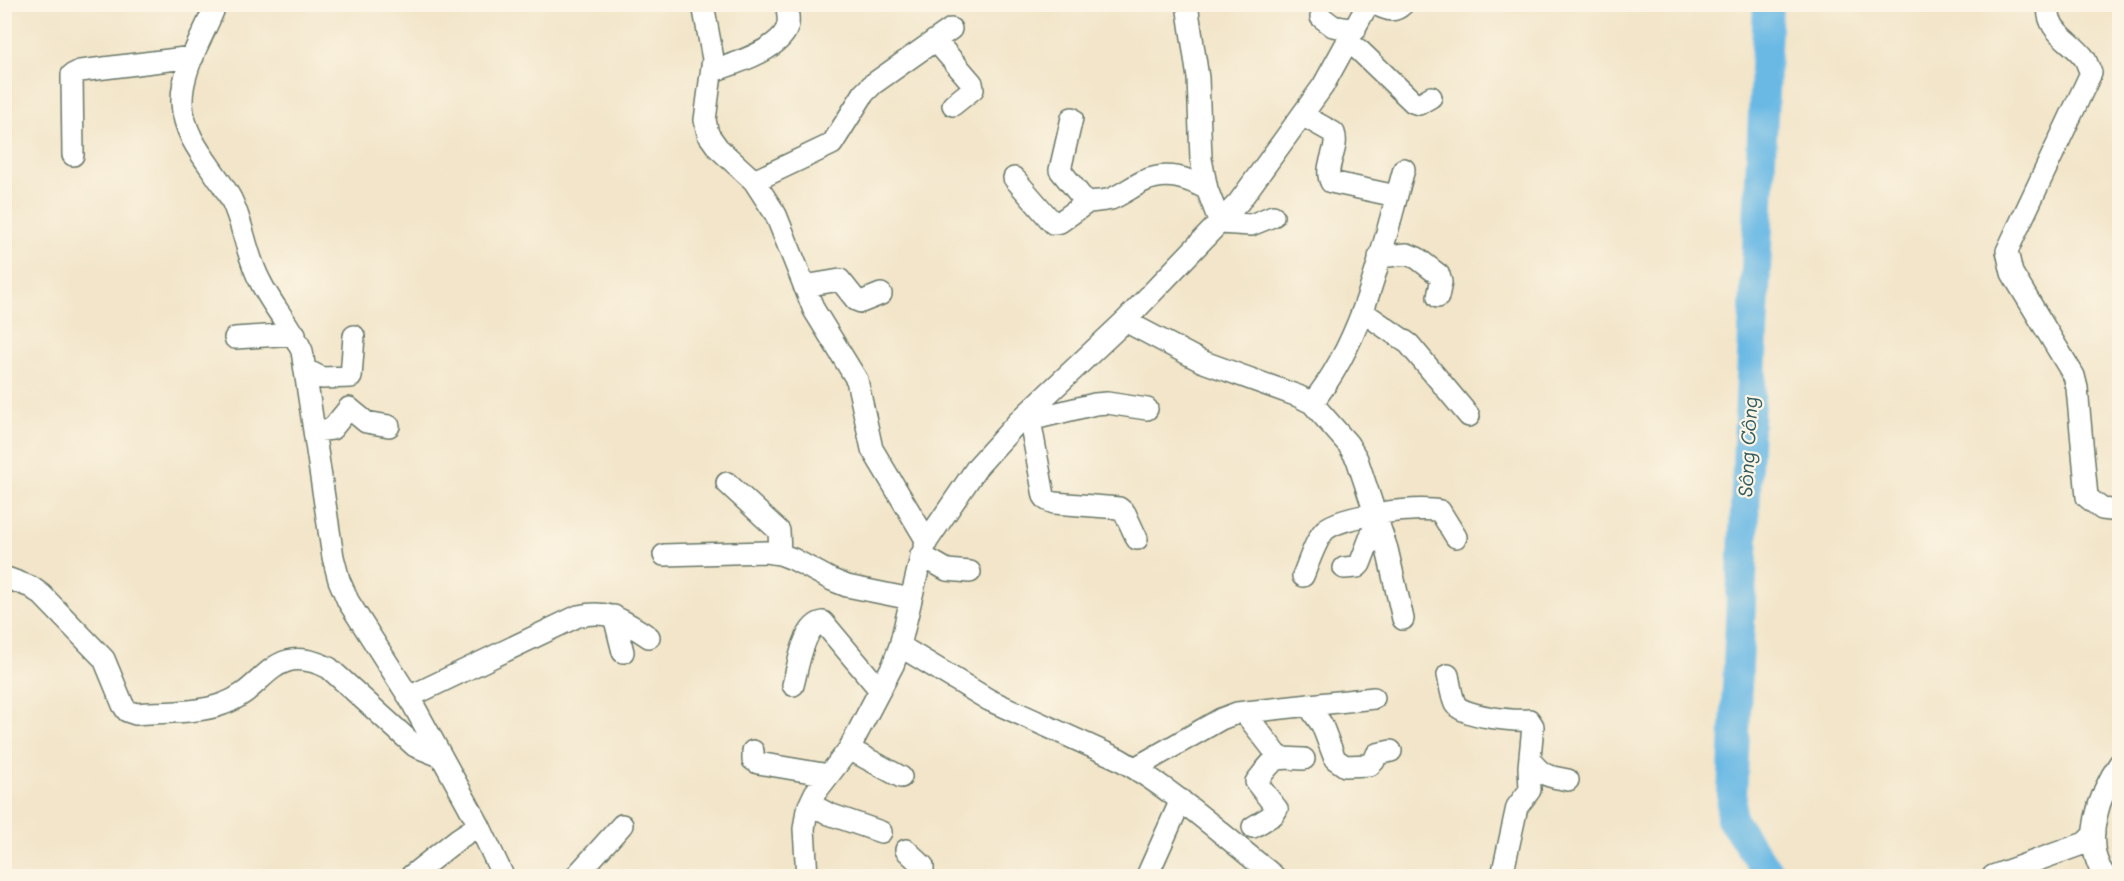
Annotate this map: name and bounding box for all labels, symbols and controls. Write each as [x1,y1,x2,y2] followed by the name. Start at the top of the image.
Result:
[1731,396,1763,498] water label: Sông Công

